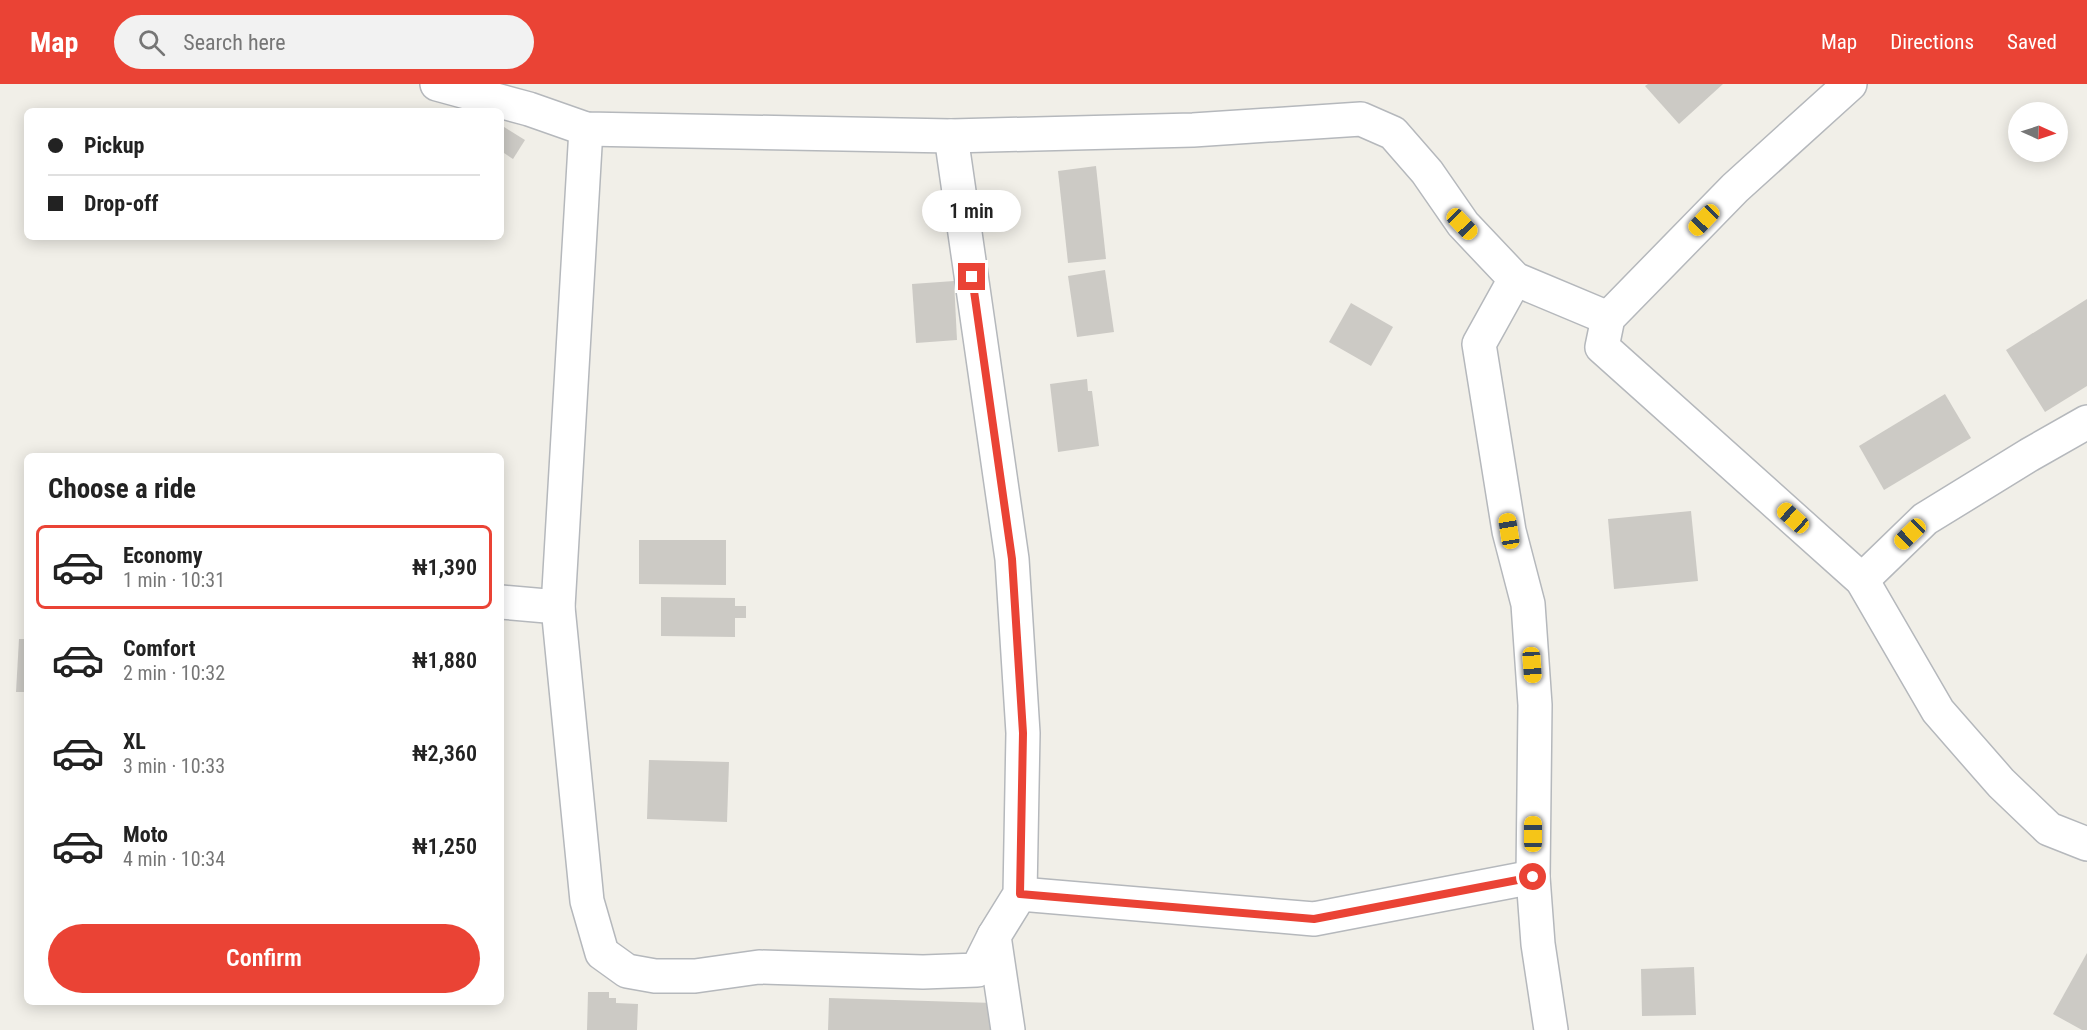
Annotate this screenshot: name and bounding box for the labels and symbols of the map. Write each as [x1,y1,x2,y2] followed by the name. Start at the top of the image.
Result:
[2008,102,2068,162] north arrow
[922,190,1022,232] callout: 1 min
[1685,201,1723,239] car
[1443,205,1481,243] car
[958,263,985,290] route end
[1774,499,1812,537] car
[1497,512,1521,550] car
[1891,515,1929,553] car
[1522,646,1542,684] car
[1524,816,1542,852] car
[1519,863,1546,890] route start

